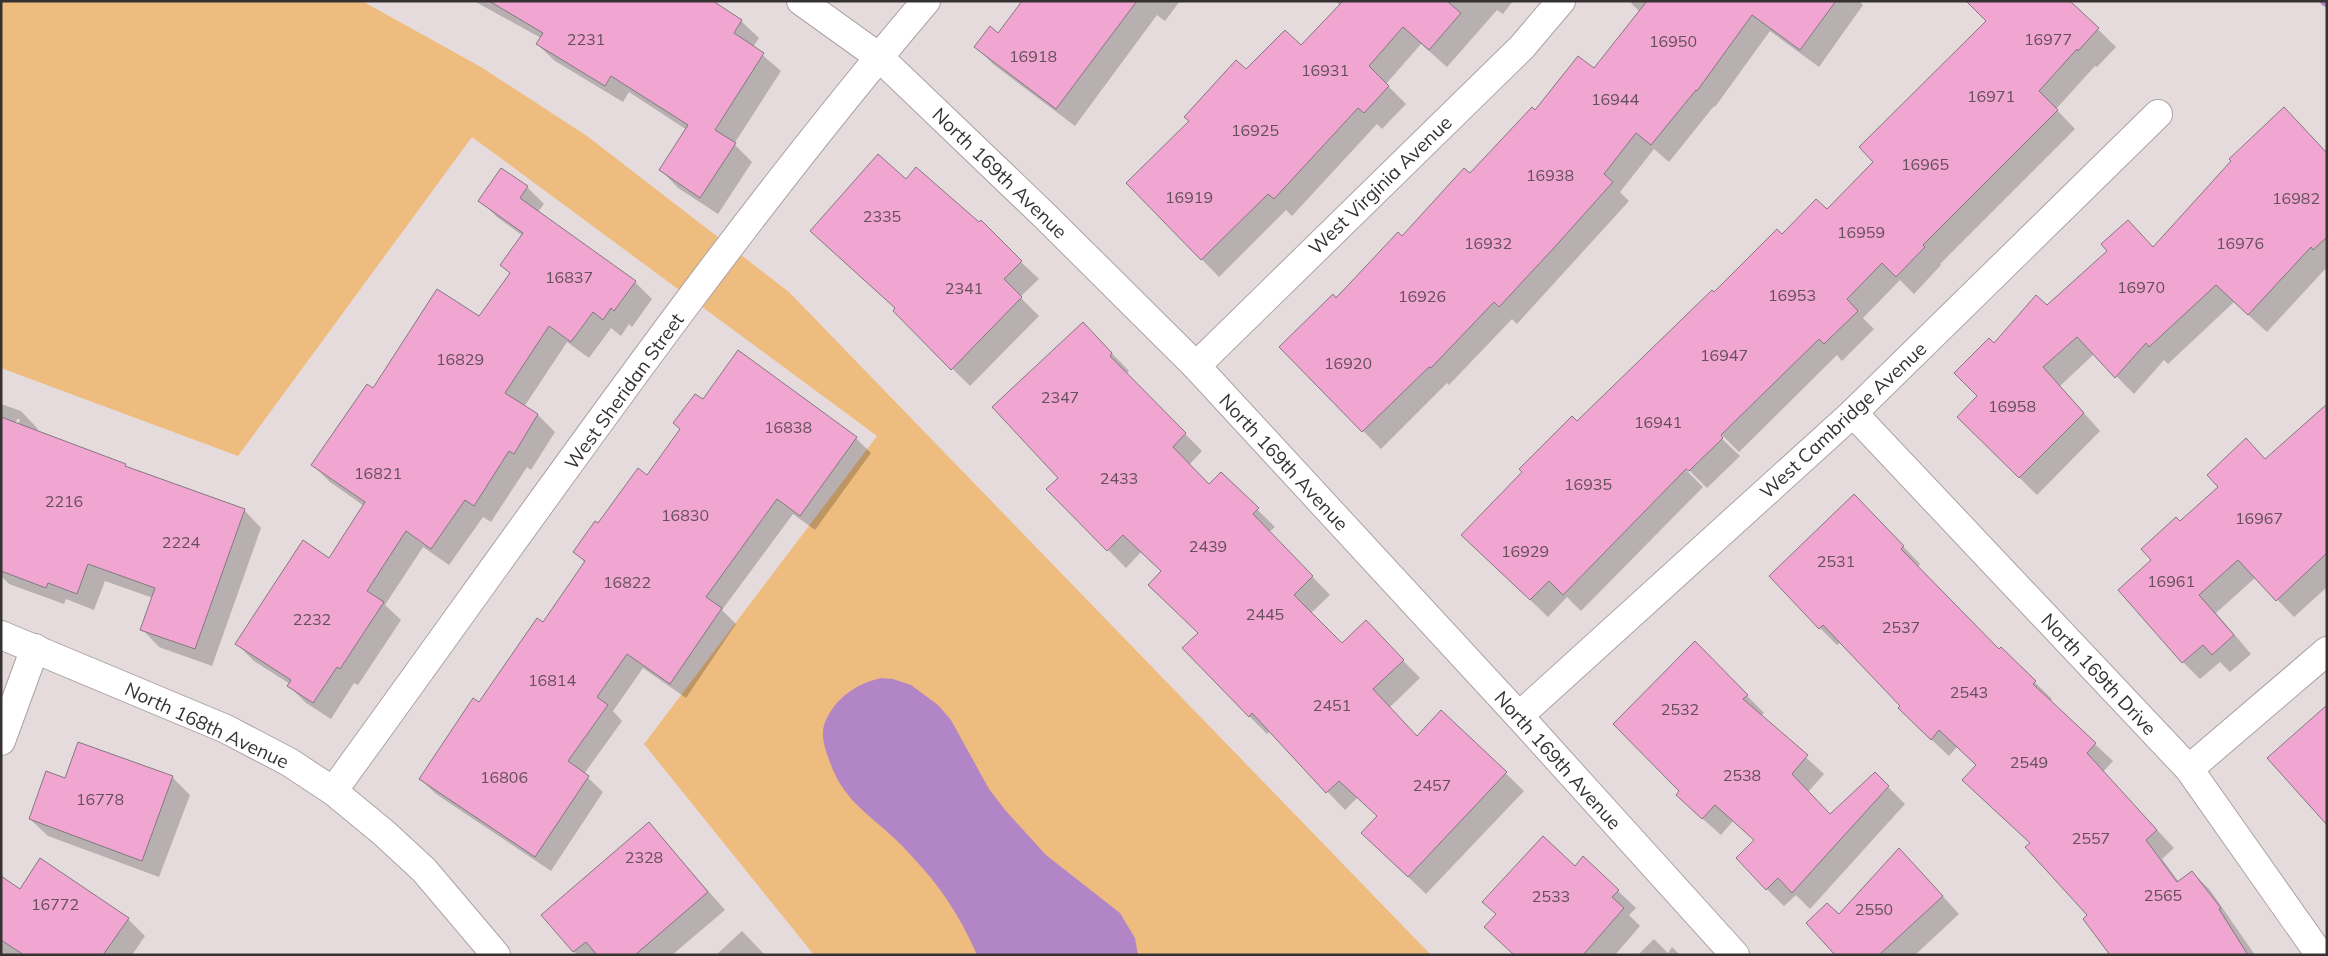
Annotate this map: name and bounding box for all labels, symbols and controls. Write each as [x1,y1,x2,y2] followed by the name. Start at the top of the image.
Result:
[567,29,605,49] house number: 2231
[2024,29,2072,49] house number: 16977
[1649,31,1697,51] house number: 16950
[1009,46,1057,66] house number: 16918
[1301,60,1349,80] house number: 16931
[1967,86,2015,106] house number: 16971
[1591,89,1639,109] house number: 16944
[928,102,1072,244] street label: North 169th Avenue
[1303,110,1457,260] street label: West Virginia Avenue
[1231,120,1279,140] house number: 16925
[1901,154,1949,174] house number: 16965
[1526,165,1574,185] house number: 16938
[1165,187,1213,207] house number: 16919
[2272,188,2320,208] house number: 16982
[863,206,901,226] house number: 2335
[1837,222,1885,242] house number: 16959
[1464,233,1512,253] house number: 16932
[2216,233,2264,253] house number: 16976
[545,267,593,287] house number: 16837
[2117,277,2165,297] house number: 16970
[945,278,983,298] house number: 2341
[1768,285,1816,305] house number: 16953
[1398,286,1446,306] house number: 16926
[559,308,689,474] street label: West Sheridan Street
[1755,336,1931,504] street label: West Cambridge Avenue
[1700,345,1748,365] house number: 16947
[436,349,484,369] house number: 16829
[1324,353,1372,373] house number: 16920
[1041,387,1079,407] house number: 2347
[1214,389,1354,535] street label: North 169th Avenue
[1988,396,2036,416] house number: 16958
[1634,412,1682,432] house number: 16941
[764,417,812,437] house number: 16838
[354,463,402,483] house number: 16821
[1100,468,1138,488] house number: 2433
[1564,474,1612,494] house number: 16935
[45,491,83,511] house number: 2216
[661,505,709,525] house number: 16830
[2235,508,2283,528] house number: 16967
[162,532,201,552] house number: 2224
[1189,536,1227,556] house number: 2439
[1501,541,1549,561] house number: 16929
[1817,551,1855,571] house number: 2531
[2147,571,2195,591] house number: 16961
[603,572,651,592] house number: 16822
[1246,604,1284,624] house number: 2445
[2036,608,2162,740] street label: North 169th Drive
[293,609,331,629] house number: 2232
[1882,617,1920,637] house number: 2537
[528,670,576,690] house number: 16814
[121,676,293,774] street label: North 168th Avenue
[1950,682,1988,702] house number: 2543
[1489,686,1627,834] street label: North 169th Avenue
[1313,695,1351,715] house number: 2451
[1661,699,1699,719] house number: 2532
[2010,752,2048,772] house number: 2549
[1723,765,1761,785] house number: 2538
[480,767,528,787] house number: 16806
[1413,775,1451,795] house number: 2457
[76,789,124,809] house number: 16778
[2072,828,2110,848] house number: 2557
[625,847,663,867] house number: 2328
[2144,885,2182,905] house number: 2565
[1532,886,1570,906] house number: 2533
[31,894,79,914] house number: 16772
[1855,899,1893,919] house number: 2550

